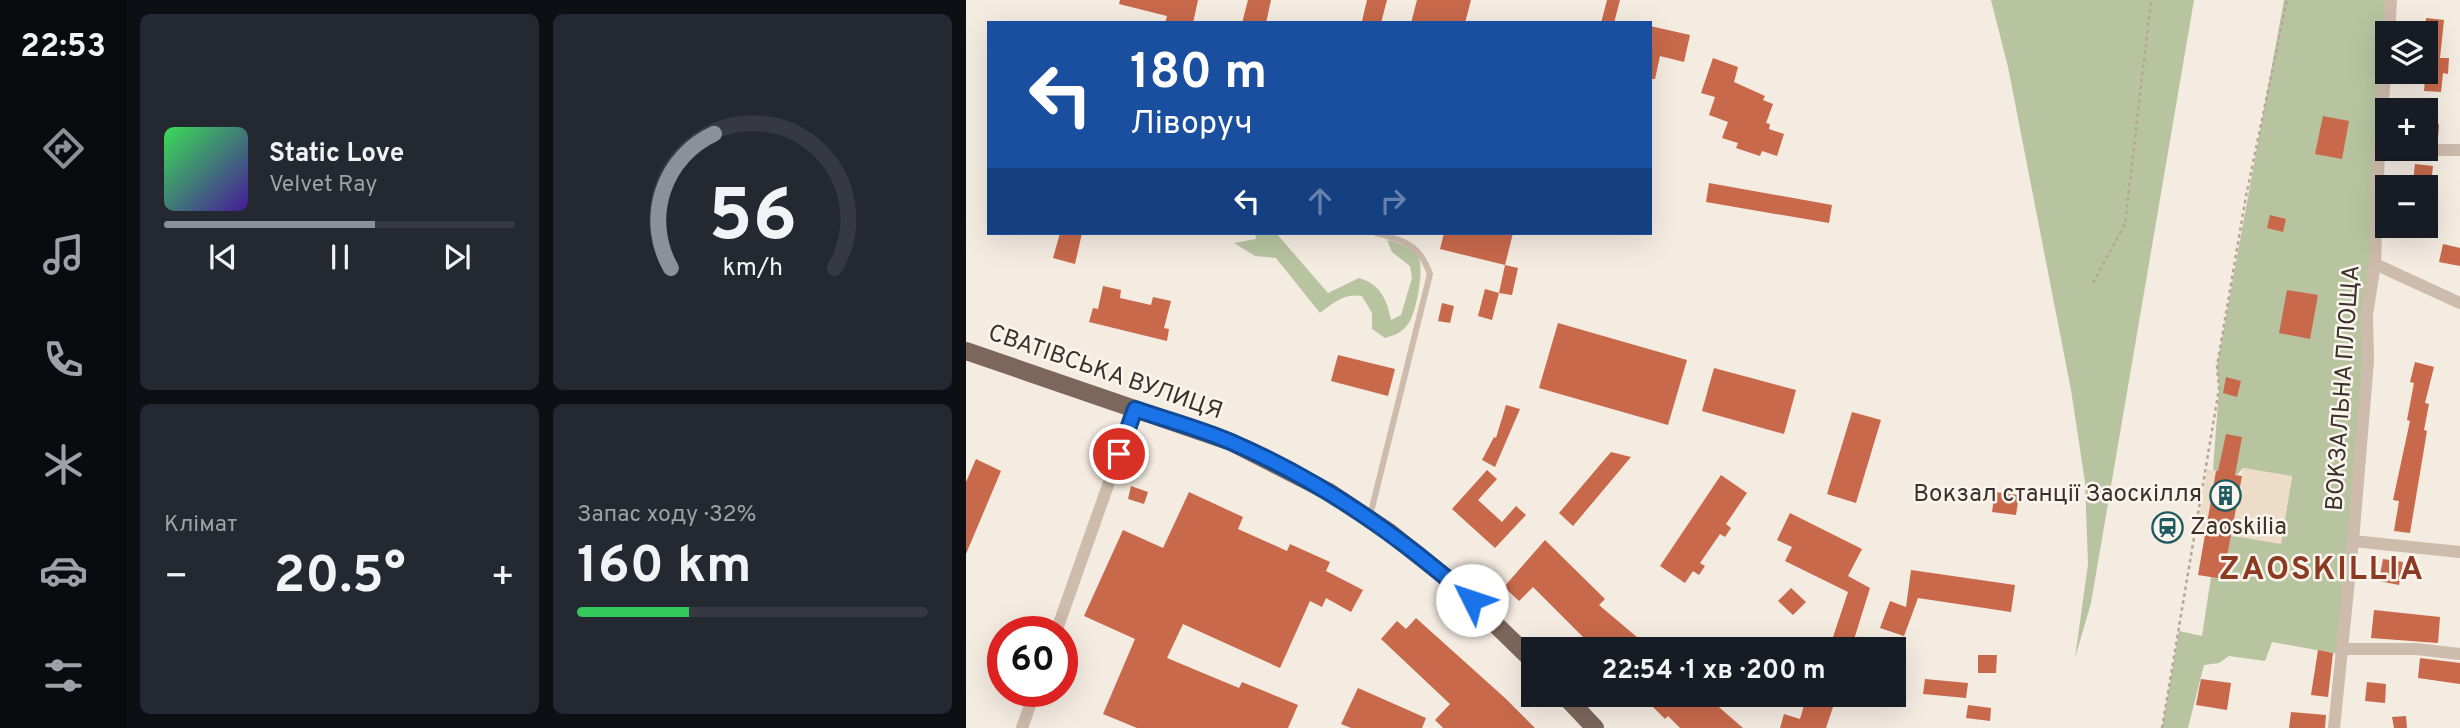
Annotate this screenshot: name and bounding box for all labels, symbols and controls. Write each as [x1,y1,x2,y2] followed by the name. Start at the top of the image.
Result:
[2375,21,2438,238] map controls
[2375,21,2438,84] button: layers
[20,28,106,68] text: 22:53
[1130,44,1267,106] text: 180 m
[1015,49,1106,140] icon: left
[2375,98,2438,161] button: +
[1130,105,1253,145] text: Ліворуч
[39,124,88,173] icon: directions
[269,138,404,171] text: Static Love
[269,171,377,200] text: Velvet Ray
[708,174,797,266] text: 56
[2375,175,2438,238] button: −
[1228,182,1266,220] icon: left
[1301,182,1339,220] icon: ahead
[1374,182,1412,220] icon: right
[39,230,88,279] icon: music
[204,238,242,276] icon: previous
[321,238,359,276] icon: pause
[438,238,476,276] icon: next
[722,253,783,285] text: km/h
[2320,264,2368,512] street label: ВОКЗАЛЬНА ПЛОЩА
[984,319,1226,427] street label: СВАТІВСЬКА ВУЛИЦЯ
[39,335,88,384] icon: phone
[1089,424,1149,484] pin
[1100,435,1138,473] icon: arrive
[39,440,88,489] icon: climate
[2208,478,2242,512] building icon: Вокзал станції Заоскілля
[1913,480,2202,510] place label: Вокзал станції Заоскілля
[577,501,757,530] text: Запас ходу · 32%
[164,511,237,540] text: Клімат
[2150,511,2184,545] station icon: Zaoskilia
[2190,513,2287,543] place label: Zaoskilia
[577,535,752,601] text: 160 km
[273,545,406,611] text: 20.5°
[39,546,88,595] icon: car
[2219,551,2425,591] district label: ZAOSKILLIA
[164,554,189,603] text: −
[490,554,515,603] text: +
[1435,563,1509,637] position arrow
[987,616,1078,707] speed limit sign: 60
[39,651,88,700] icon: filters
[1601,655,1826,688] text: 22:54 · 1 хв · 200 m

